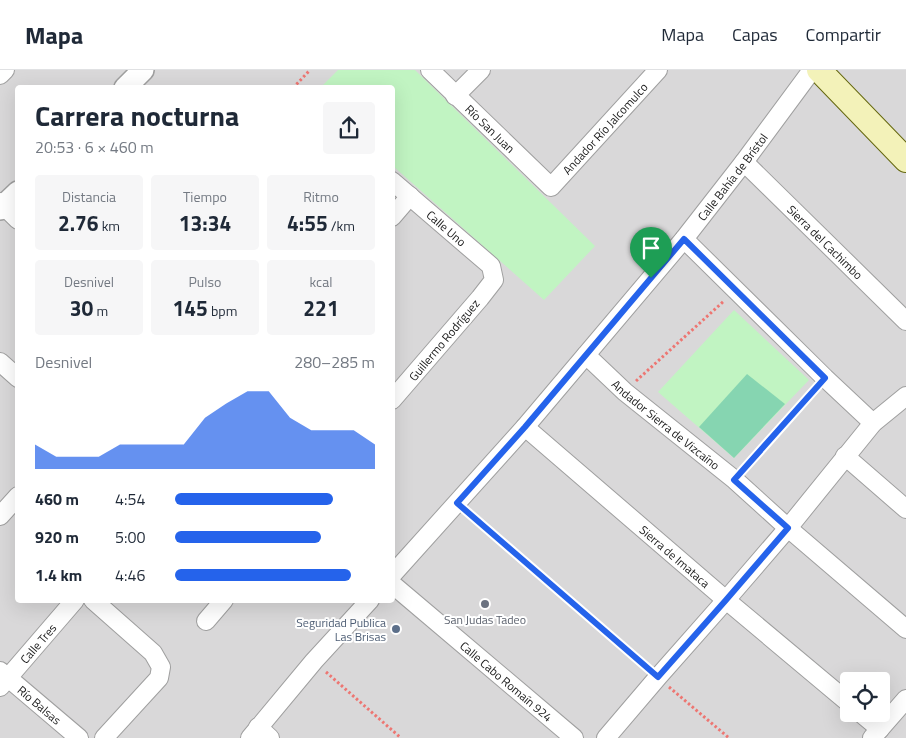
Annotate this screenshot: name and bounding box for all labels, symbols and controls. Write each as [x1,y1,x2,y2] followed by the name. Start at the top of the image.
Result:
[25,17,83,53] text: Mapa
[661,21,704,48] text: Mapa
[732,21,778,48] text: Capas
[806,21,881,48] text: Compartir
[558,78,652,179] street label: Andador Río Jalcomulco
[35,94,239,137] text: Carrera nocturna
[461,100,520,157] street label: Río San Juan
[323,102,375,154] button: share
[692,129,772,225] street label: Calle Bahía de Brístol
[35,135,154,159] text: 20:53 · 6 × 460 m
[62,186,116,207] text: Distancia
[183,186,227,207] text: Tiempo
[303,186,339,207] text: Ritmo
[783,200,868,284] street label: Sierra del Cachimbo
[422,205,471,251] street label: Calle Uno
[58,207,99,239] text: 2.76
[179,207,231,239] text: 13:34
[287,207,328,239] text: 4:55
[99,215,120,236] text: km
[328,215,355,236] text: /km
[630,227,672,278] pin
[637,234,665,262] icon: arrive
[64,271,114,292] text: Desnivel
[189,271,221,292] text: Pulso
[310,271,332,292] text: kcal
[70,292,93,324] text: 30
[173,292,208,324] text: 145
[303,292,339,324] text: 221
[404,295,484,385] street label: Guillermo Rodríguez
[93,300,108,321] text: m
[208,300,237,321] text: bpm
[35,350,92,374] text: Desnivel
[294,350,375,374] text: 280–285 m
[608,375,724,474] street label: Andador Sierra de Vizcaíno
[35,487,79,511] text: 460 m
[115,487,145,511] text: 4:54
[636,520,715,592] street label: Sierra de Imataca
[35,525,79,549] text: 920 m
[115,525,145,549] text: 5:00
[35,563,82,587] text: 1.4 km
[115,563,145,587] text: 4:46
[479,598,491,610] marker: San Judas Tadeo
[444,610,526,629] place label: San Judas Tadeo
[296,613,386,646] place label: Seguridad Publica Las Brisas
[15,618,61,667] street label: Calle Tres
[390,623,402,635] marker: Seguridad Publica Las Brisas
[456,636,557,726] street label: Calle Cabo Romaín 924
[840,672,890,722] map controls
[840,672,890,722] button: locate
[14,680,66,729] street label: Río Balsas

